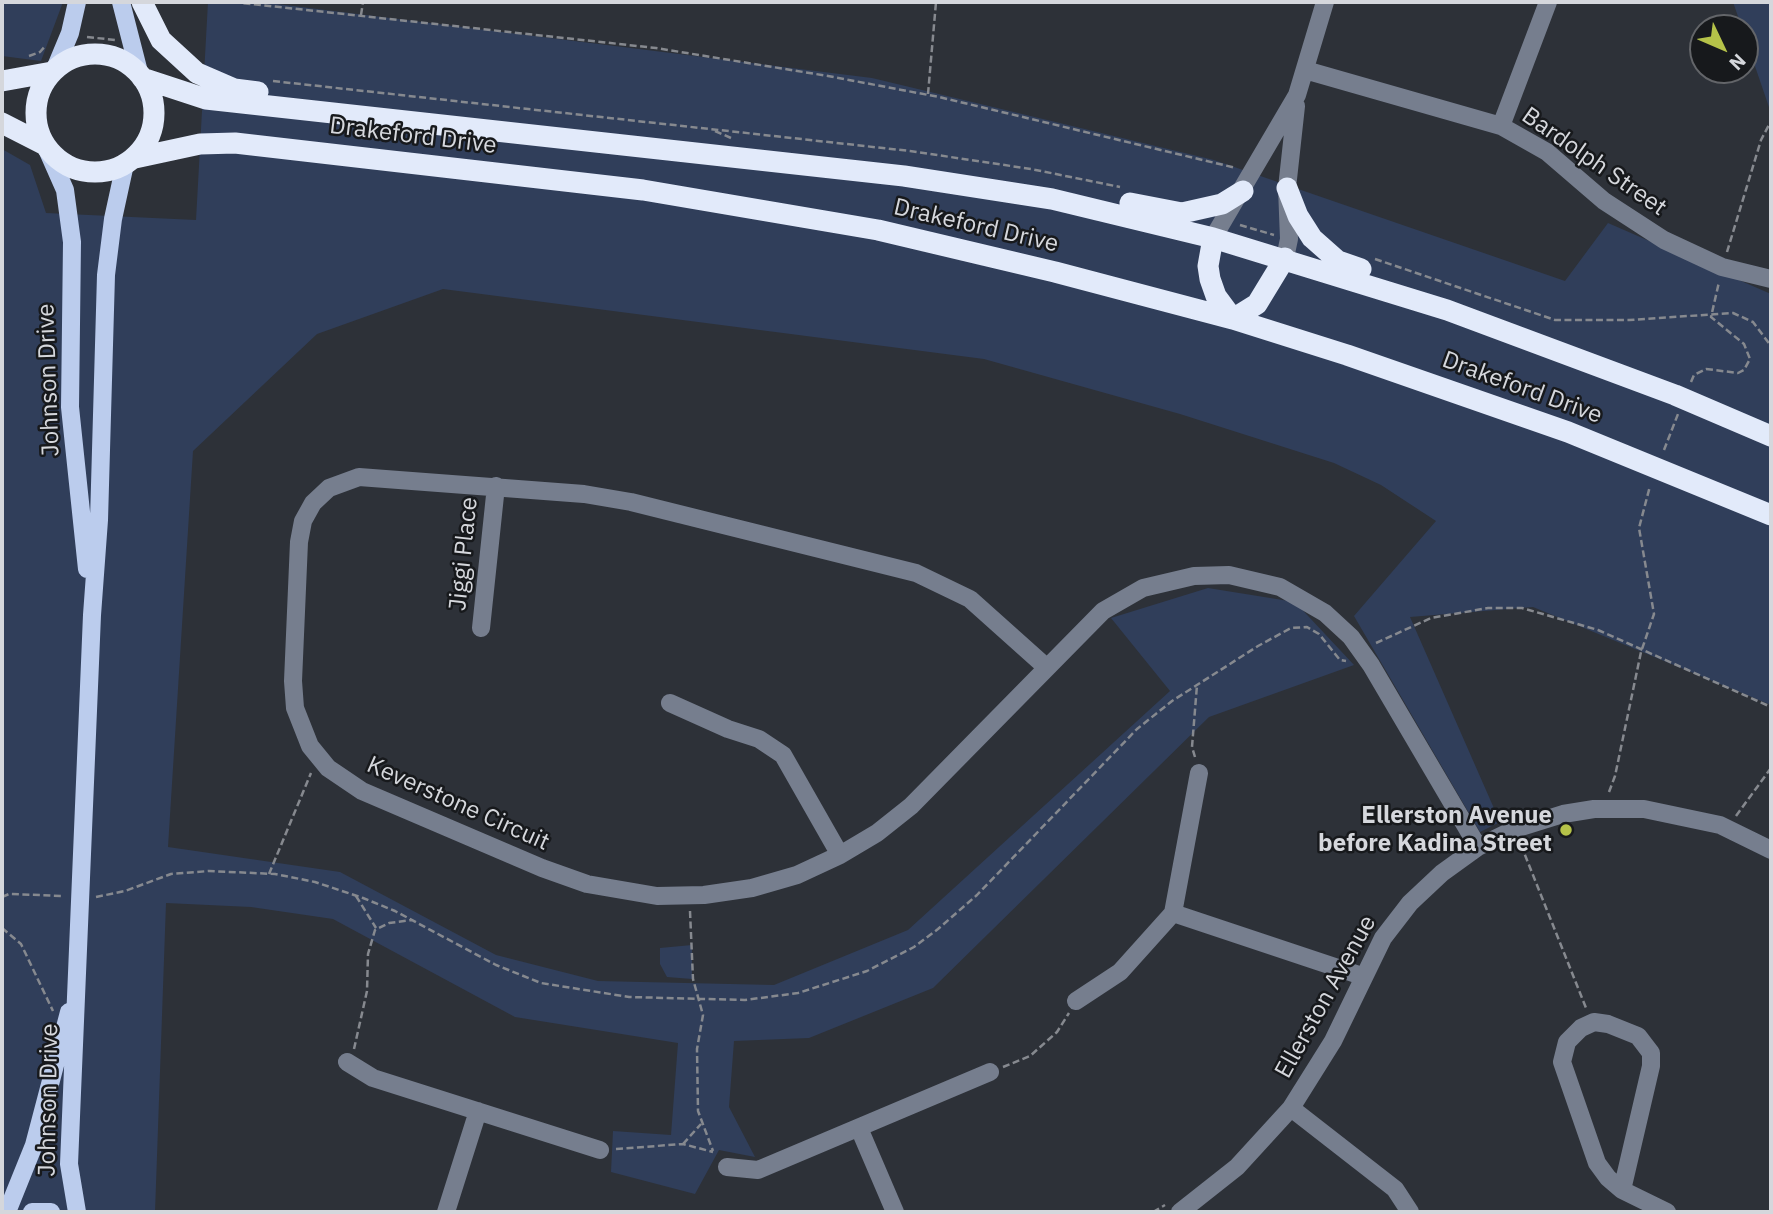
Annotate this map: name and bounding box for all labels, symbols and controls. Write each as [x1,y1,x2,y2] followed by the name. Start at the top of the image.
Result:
[1689,14,1759,84] north arrow
[1724,49,1751,75] text: N
[1516,101,1672,223] street label: Bardolph Street
[328,111,498,161] street label: Drakeford Drive
[891,193,1061,259] street label: Drakeford Drive
[32,303,66,457] street label: Johnson Drive
[1438,346,1606,430] street label: Drakeford Drive
[444,496,484,612] street label: Jiggi Place
[362,751,554,857] street label: Keverstone Circuit
[1318,802,1552,858] place label: Ellerston Avenue before Kadina Street
[1558,822,1574,838] marker: Ellerston Avenue before Kadina Street
[1269,911,1383,1083] street label: Ellerston Avenue
[33,1023,65,1177] street label: Johnson Drive

